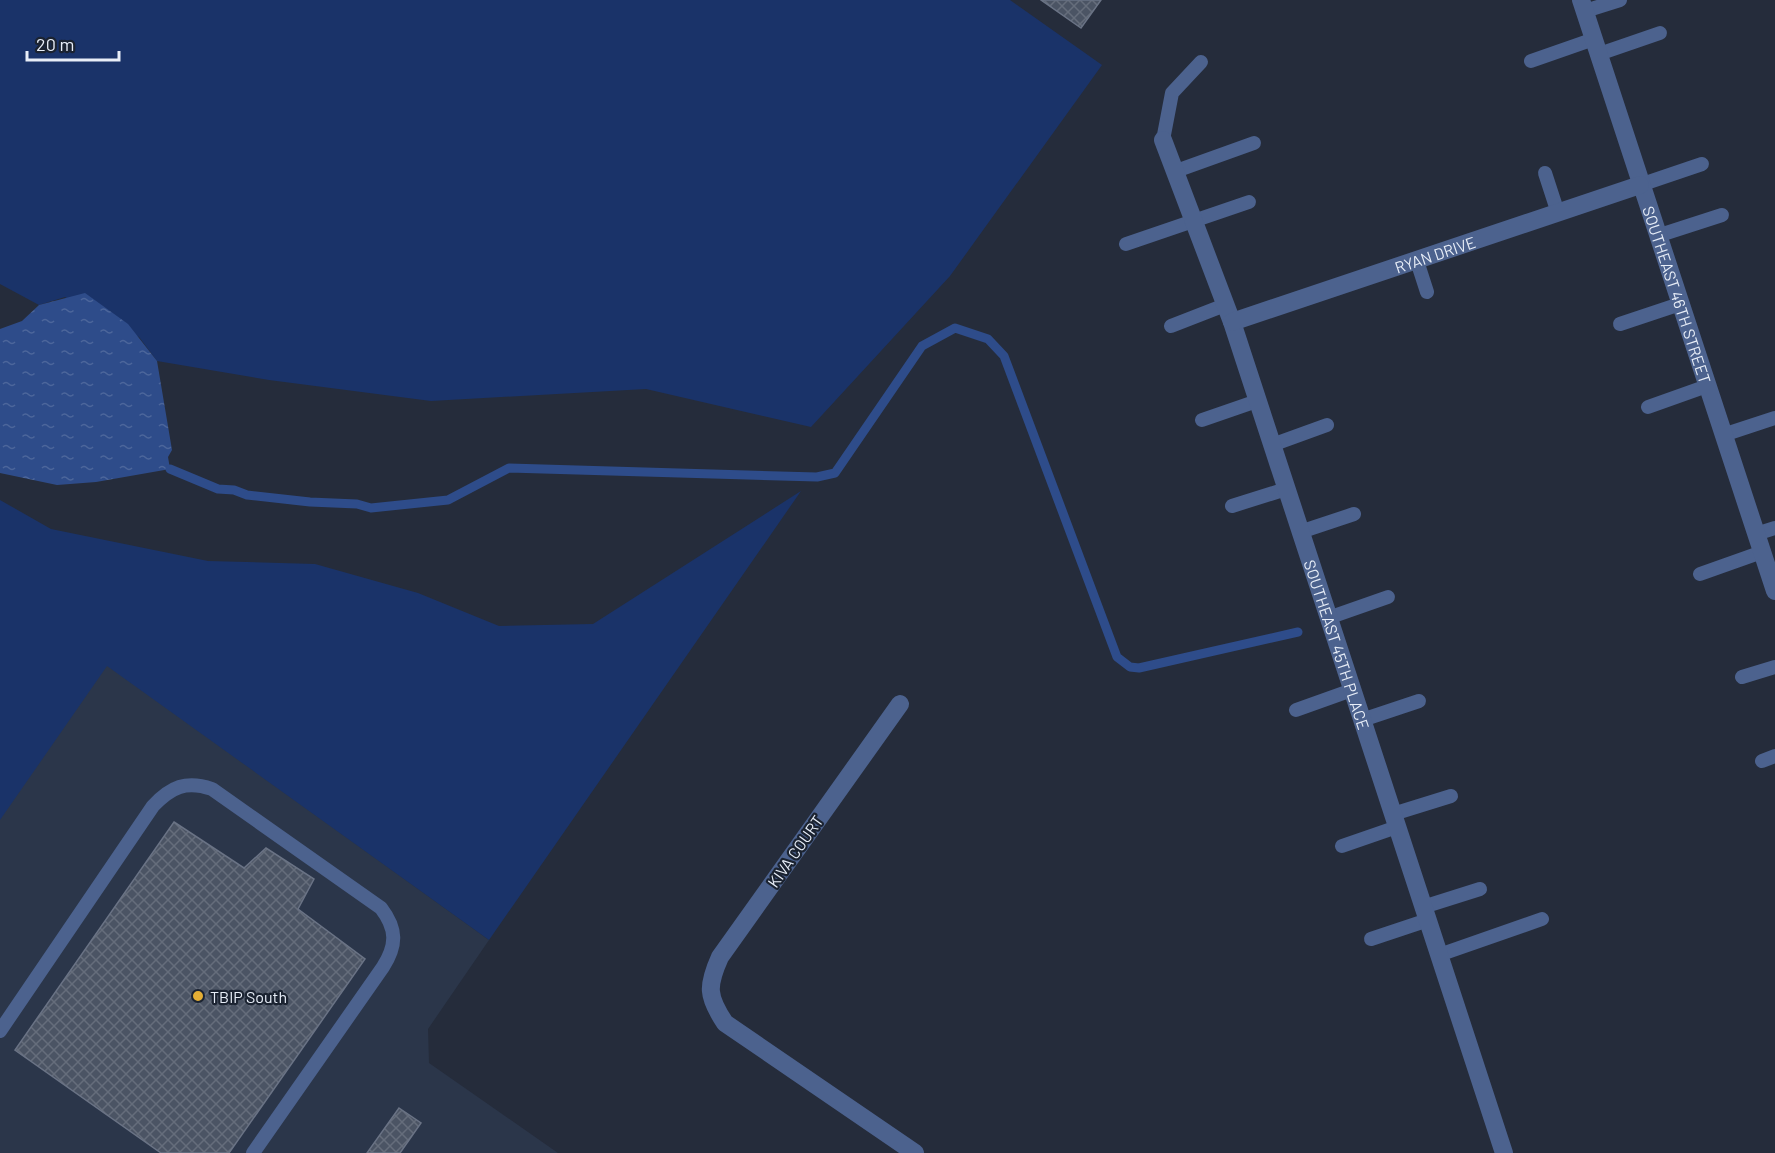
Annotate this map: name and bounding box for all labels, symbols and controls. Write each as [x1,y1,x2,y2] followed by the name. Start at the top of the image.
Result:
[27,24,118,62] scale bar
[36,33,74,55] text: 20 m
[1640,203,1716,386] street label: SOUTHEAST 46TH STREET
[1392,232,1478,276] street label: RYAN DRIVE
[1301,557,1374,732] street label: SOUTHEAST 45TH PLACE
[763,811,827,891] street label: KIVA COURT
[210,987,287,1006] place label: TBIP South
[191,989,205,1003] marker: TBIP South

